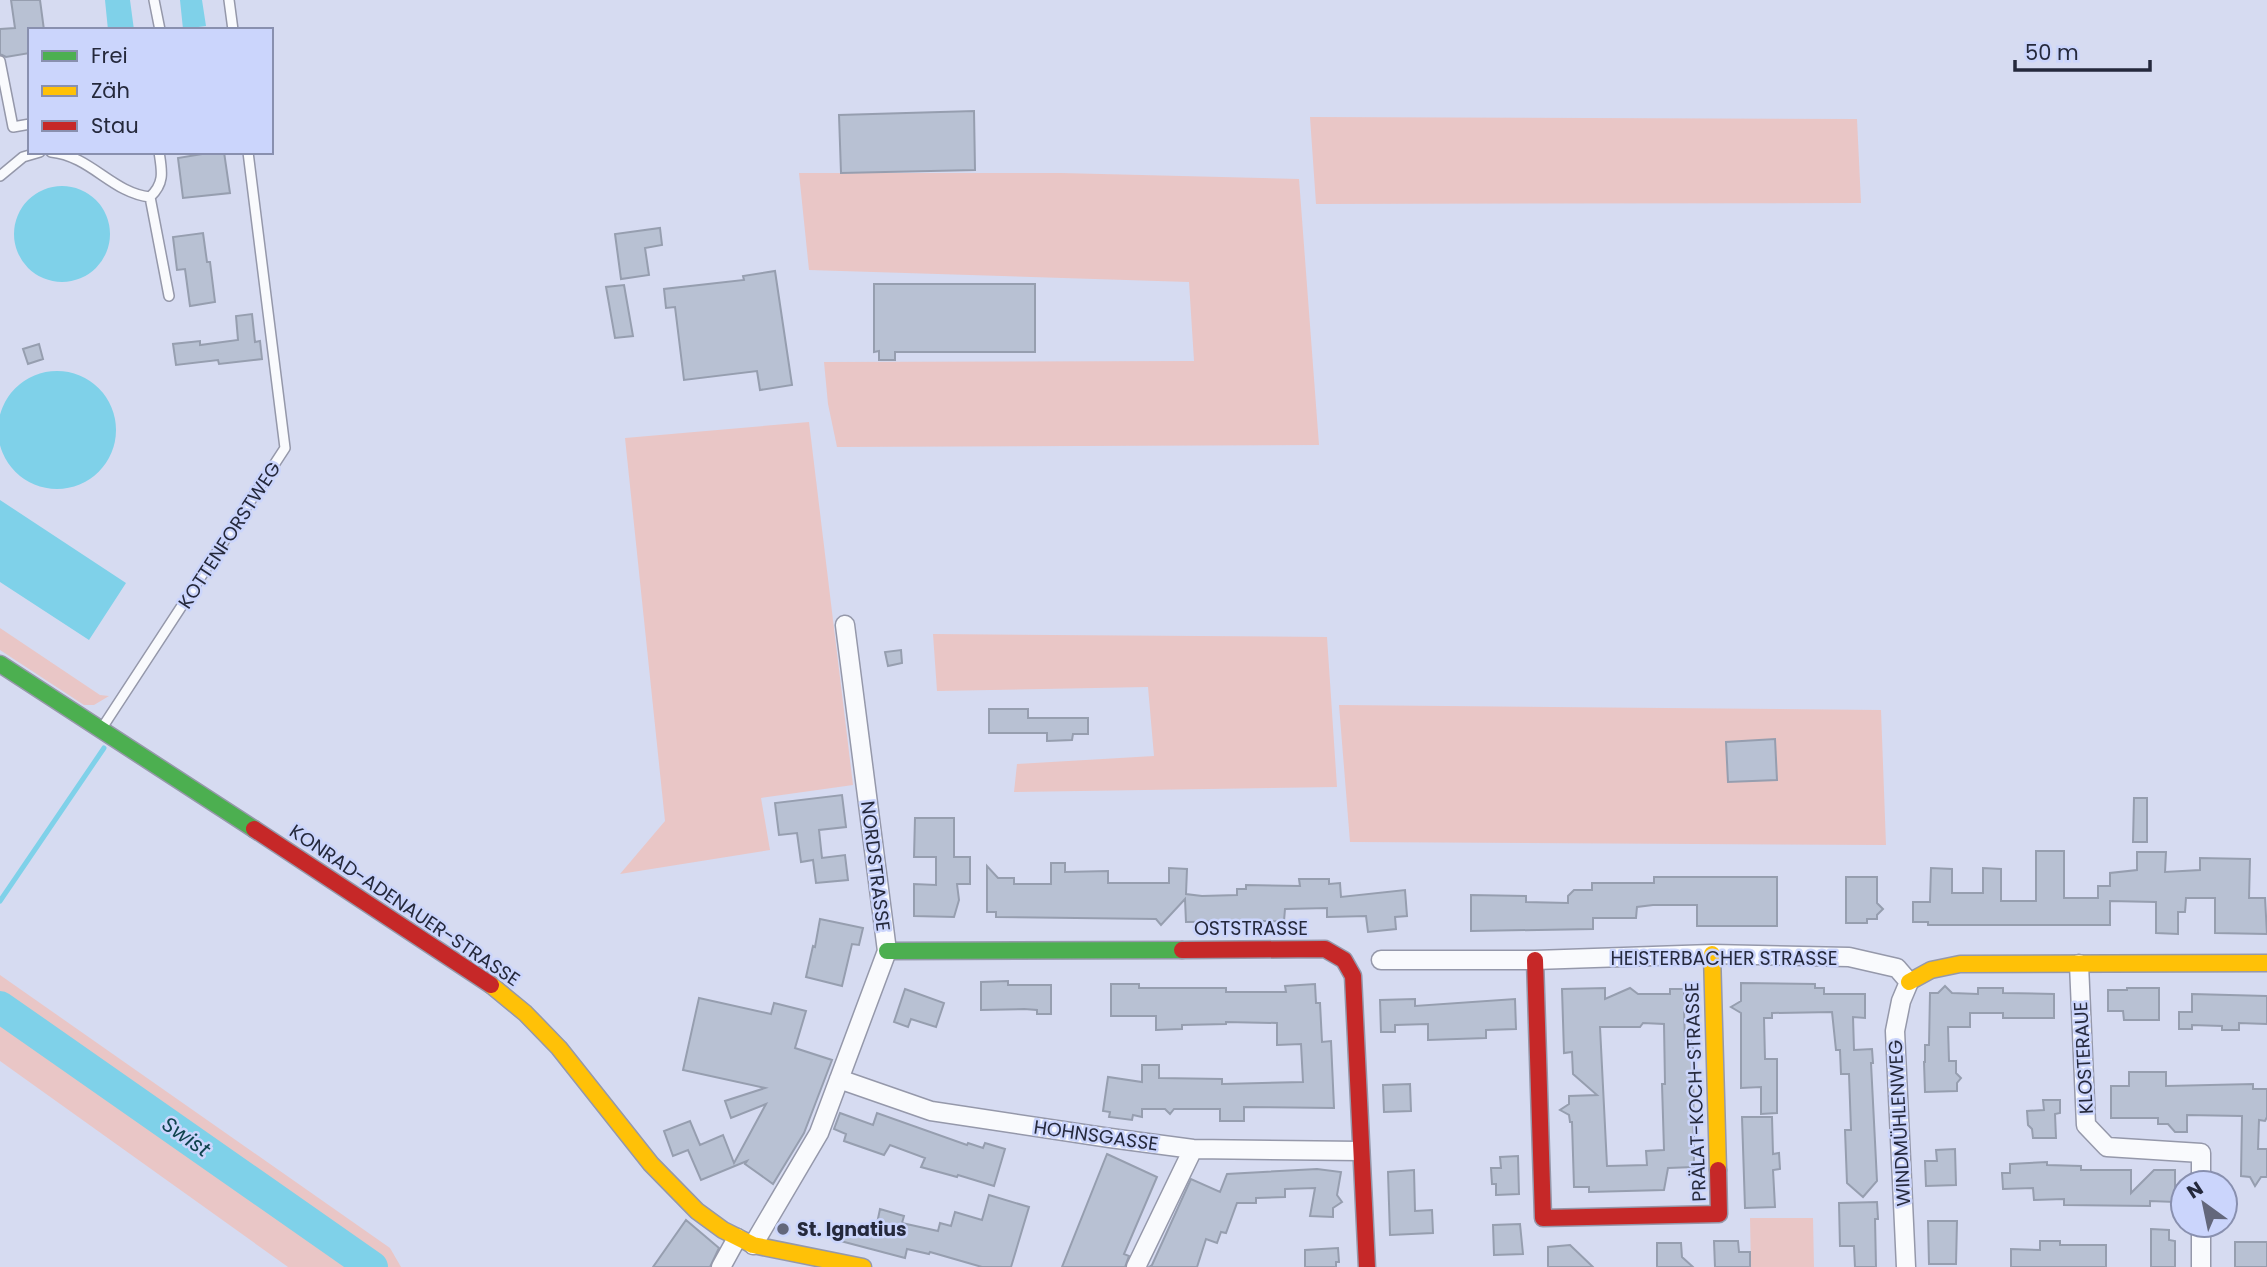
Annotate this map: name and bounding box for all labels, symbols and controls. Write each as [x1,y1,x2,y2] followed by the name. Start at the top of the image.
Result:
[28,28,273,154] legend
[2015,28,2150,72] scale bar
[2025,38,2079,67] text: 50 m
[91,41,128,70] text: Frei
[91,76,130,105] text: Zäh
[91,111,139,140] text: Stau
[172,456,287,614] street label: KOTTENFORSTWEG
[854,799,897,933] street label: NORDSTRASSE
[284,818,525,993] street label: KONRAD-ADENAUER-STRASSE
[1194,915,1308,942] street label: OSTSTRASSE
[1611,945,1837,972] street label: HEISTERBACHER STRASSE
[1678,982,1713,1202] street label: PRÄLAT-KOCH-STRASSE
[2067,1001,2100,1115] street label: KLOSTERAUE
[1882,1039,1917,1207] street label: WINDMÜHLENWEG
[156,1109,217,1164] water label: Swist
[1032,1113,1160,1158] street label: HOHNSGASSE
[2169,1169,2239,1239] north arrow
[2182,1175,2208,1205] text: N
[797,1216,907,1243] place label: St. Ignatius
[775,1221,791,1237] marker: St. Ignatius

